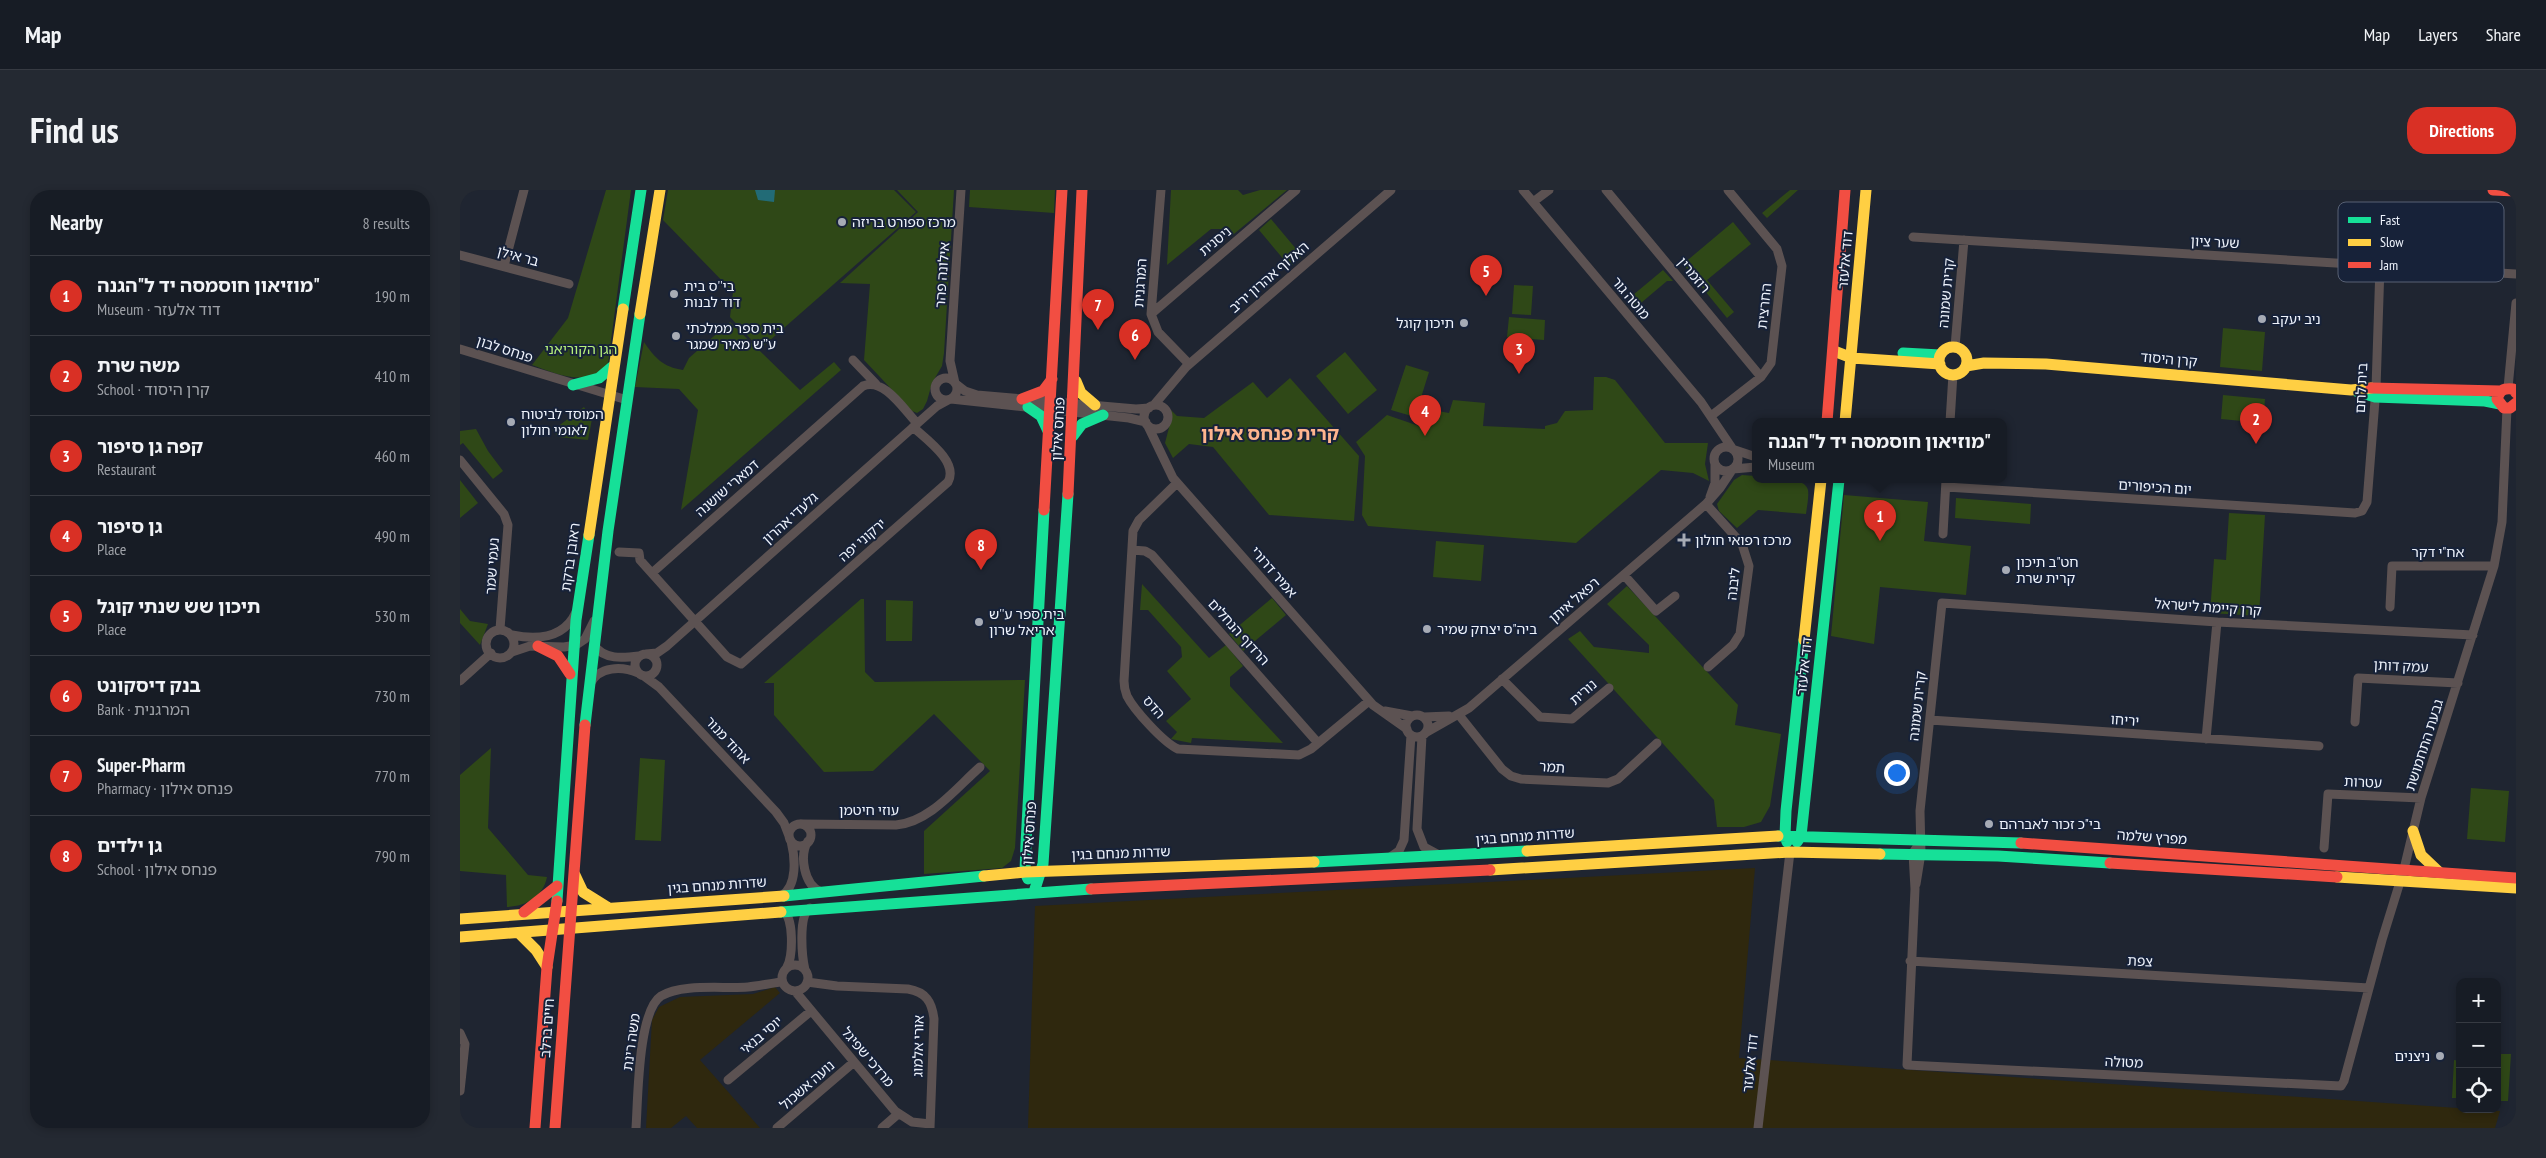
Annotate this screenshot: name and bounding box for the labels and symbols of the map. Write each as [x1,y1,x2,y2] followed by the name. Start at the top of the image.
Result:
[2338,202,2504,282] legend
[2380,211,2400,229] text: Fast
[852,213,956,231] place label: מרכז ספורט בריזה
[836,216,848,228] marker: מרכז ספורט בריזה
[1195,222,1235,260] street label: ניסנית
[1833,230,1857,290] street label: דוד אלעזר
[2190,232,2240,252] street label: שער ציון
[2380,233,2404,251] text: Slow
[1225,237,1313,317] street label: האלוף אהרון יריב
[931,241,953,308] street label: אילונה פהר
[495,242,541,270] street label: בר אילן
[1674,253,1714,297] street label: רוזמרין
[1470,255,1502,296] pin: 5
[2379,256,2398,274] text: Jam
[1934,257,1958,329] street label: קרית שמונה
[1129,258,1151,308] street label: המרגנית
[1608,273,1654,323] street label: מוטה גור
[684,277,741,311] place label: בי''ס בית דוד לבנות
[1753,282,1775,330] street label: החרצית
[668,288,680,300] marker: בי''ס בית דוד לבנות
[1082,289,1114,330] pin: 7
[2272,310,2321,328] place label: ניב יעקב
[2256,313,2268,325] marker: ניב יעקב
[1396,314,1454,332] place label: תיכון קוגל
[1458,317,1470,329] marker: תיכון קוגל
[686,319,784,353] place label: בית ספר ממלכתי ע’’ש מאיר שמגר
[1119,319,1151,360] pin: 6
[670,330,682,342] marker: בית ספר ממלכתי ע’’ש מאיר שמגר
[474,331,536,367] street label: פנחס לבון
[1503,333,1535,374] pin: 3
[545,340,617,358] park label: הגן הקוריאני
[2140,348,2199,370] street label: קרן היסוד
[2351,362,2371,414] street label: בית לחם
[1409,395,1441,436] pin: 4
[1047,397,1069,461] street label: פנחס אילון
[2240,403,2272,444] pin: 2
[521,405,604,439] place label: המוסד לביטוח לאומי חולון
[505,416,517,428] marker: המוסד לביטוח לאומי חולון
[1201,421,1339,445] district label: קרית פנחס אילון
[691,455,763,521] street label: דמארי שושנה
[2118,475,2192,499] street label: יום הכיפורים
[758,488,822,548] street label: גלעדי אהרון
[1864,500,1896,541] pin: 1
[834,514,890,566] street label: ירקוני יפה
[556,521,584,593] street label: ראובן ברקת
[965,529,997,570] pin: 8
[1695,531,1791,549] place label: מרכז רפואי חולון
[1677,533,1691,547] marker: מרכז רפואי חולון
[481,537,503,595] street label: נעמי שמר
[1247,543,1301,601] street label: אמיר דרורי
[2412,543,2465,561] street label: אח"י דקר
[2016,553,2079,587] place label: חט"ב תיכון קרית שרת
[2000,564,2012,576] marker: חט"ב תיכון קרית שרת
[1722,567,1744,601] street label: ליבנה
[1545,573,1603,627] street label: רפאל איתן
[2154,594,2262,620] street label: קרן קיימת לישראל
[1204,595,1274,669] street label: הרדוף הנחלים
[989,605,1065,639] place label: בית ספר ע''ש אריאל שרון
[973,616,985,628] marker: בית ספר ע''ש אריאל שרון
[1437,620,1537,638] place label: ביה"ס יצחק שמיר
[1421,623,1433,635] marker: ביה"ס יצחק שמיר
[1792,635,1816,696] street label: דוד אלעזר
[2373,656,2429,676] street label: עמק דותן
[1904,670,1930,742] street label: קרית שמונה
[1566,675,1600,709] street label: נורית
[1139,692,1169,722] street label: הדס
[2401,697,2447,793] street label: גבעת התחמושת
[2110,710,2140,730] street label: יריחו
[702,713,755,768] street label: אהוד מנור
[1539,757,1565,777] street label: תמר
[1884,760,1910,786] your location
[2344,772,2382,792] street label: עטרות
[839,801,899,819] street label: עוזי חיטמן
[1018,801,1040,865] street label: פנחס אילון
[1999,815,2101,833] place label: בי"כ זכור לאברהם
[1983,818,1995,830] marker: בי"כ זכור לאברהם
[1475,824,1575,848] street label: שדרות מנחם בגין
[2116,826,2188,848] street label: מפרץ שלמה
[1071,842,1171,864] street label: שדרות מנחם בגין
[667,873,767,897] street label: שדרות מנחם בגין
[2127,951,2153,971] street label: צפת
[536,998,558,1058] street label: חיים ברלב
[618,1012,644,1072] street label: משה רינת
[736,1012,786,1058] street label: יוסי בנאי
[908,1015,928,1077] street label: אורי אלמוג
[838,1023,898,1091] street label: מרדכי שפיגל
[1738,1032,1762,1093] street label: דוד אלעזר
[2395,1047,2430,1065] place label: ניצנים
[2434,1050,2446,1062] marker: ניצנים
[2104,1052,2144,1072] street label: מטולה
[776,1056,838,1114] street label: נועה אשכול

